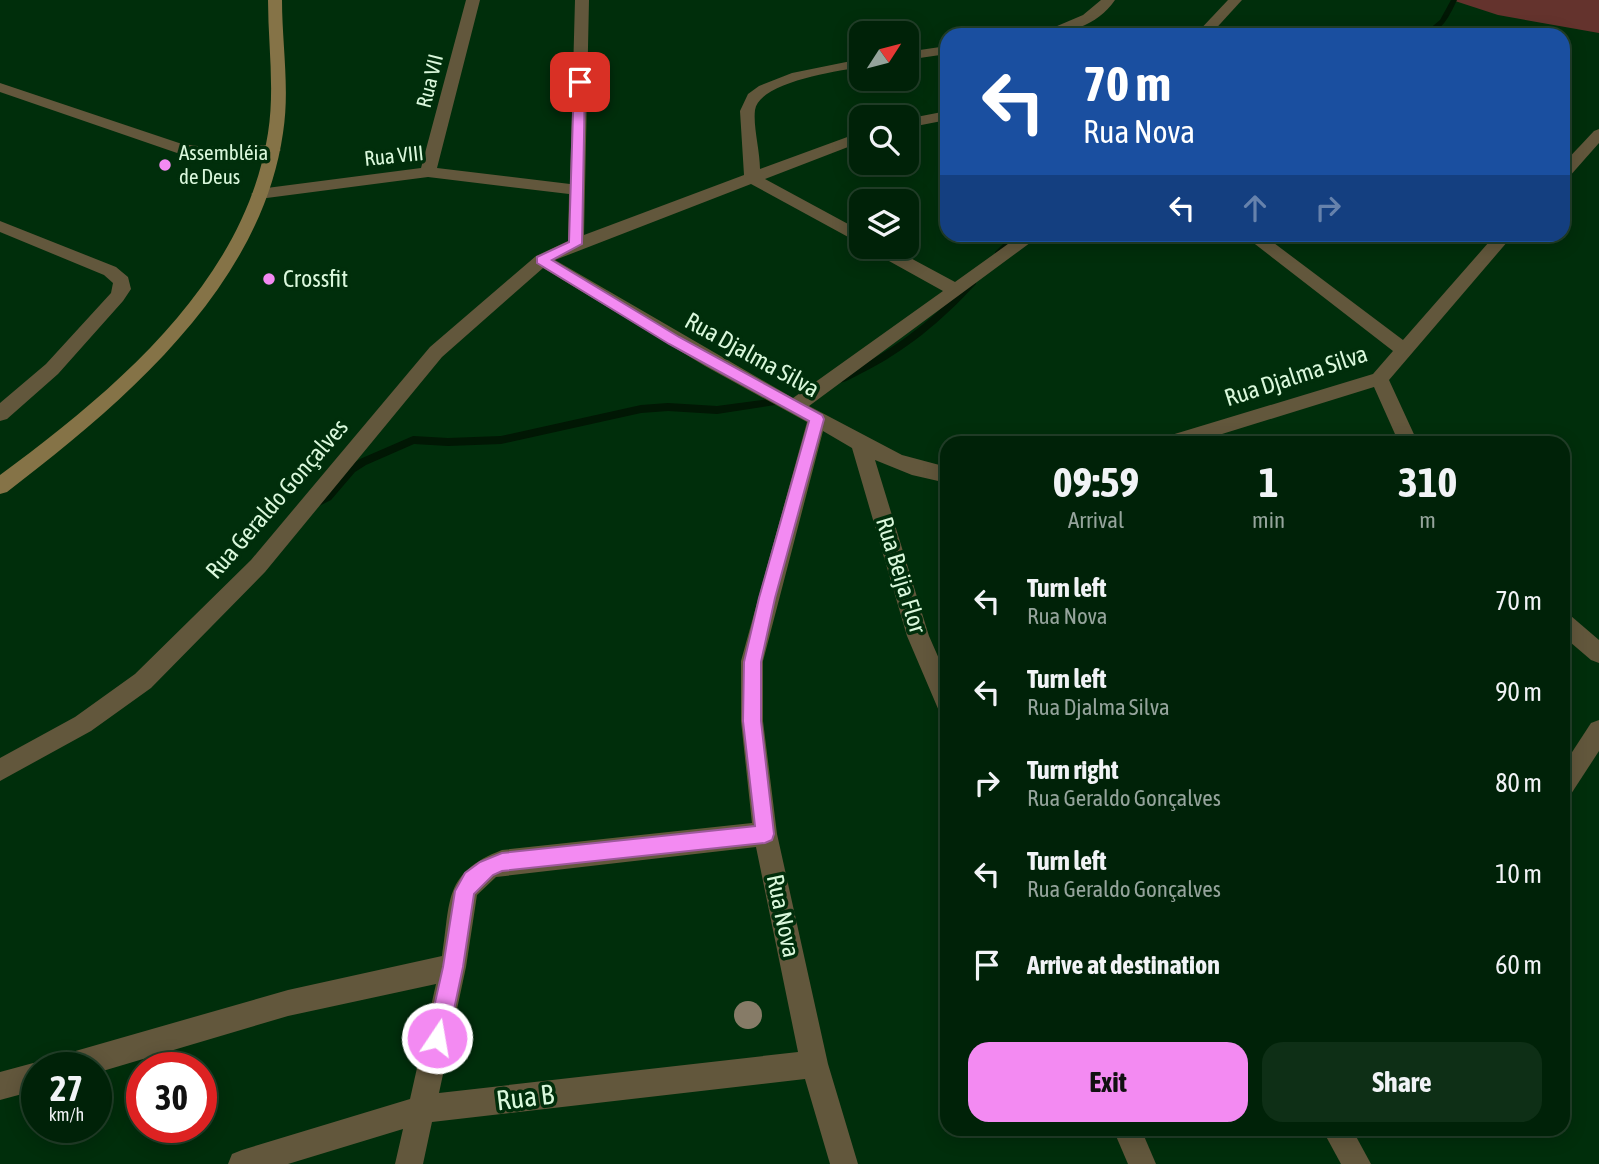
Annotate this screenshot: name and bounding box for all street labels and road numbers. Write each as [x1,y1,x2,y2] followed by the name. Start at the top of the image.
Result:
[411,52,447,110] street label: Rua VII
[363,140,425,170] street label: Rua VIII
[681,307,824,402] street label: Rua Djalma Silva
[1221,340,1371,411] street label: Rua Djalma Silva
[200,413,353,584] street label: Rua Geraldo Gonçalves
[871,514,932,637] street label: Rua Beija Flor
[762,872,805,960] street label: Rua Nova
[494,1078,556,1116] street label: Rua B

